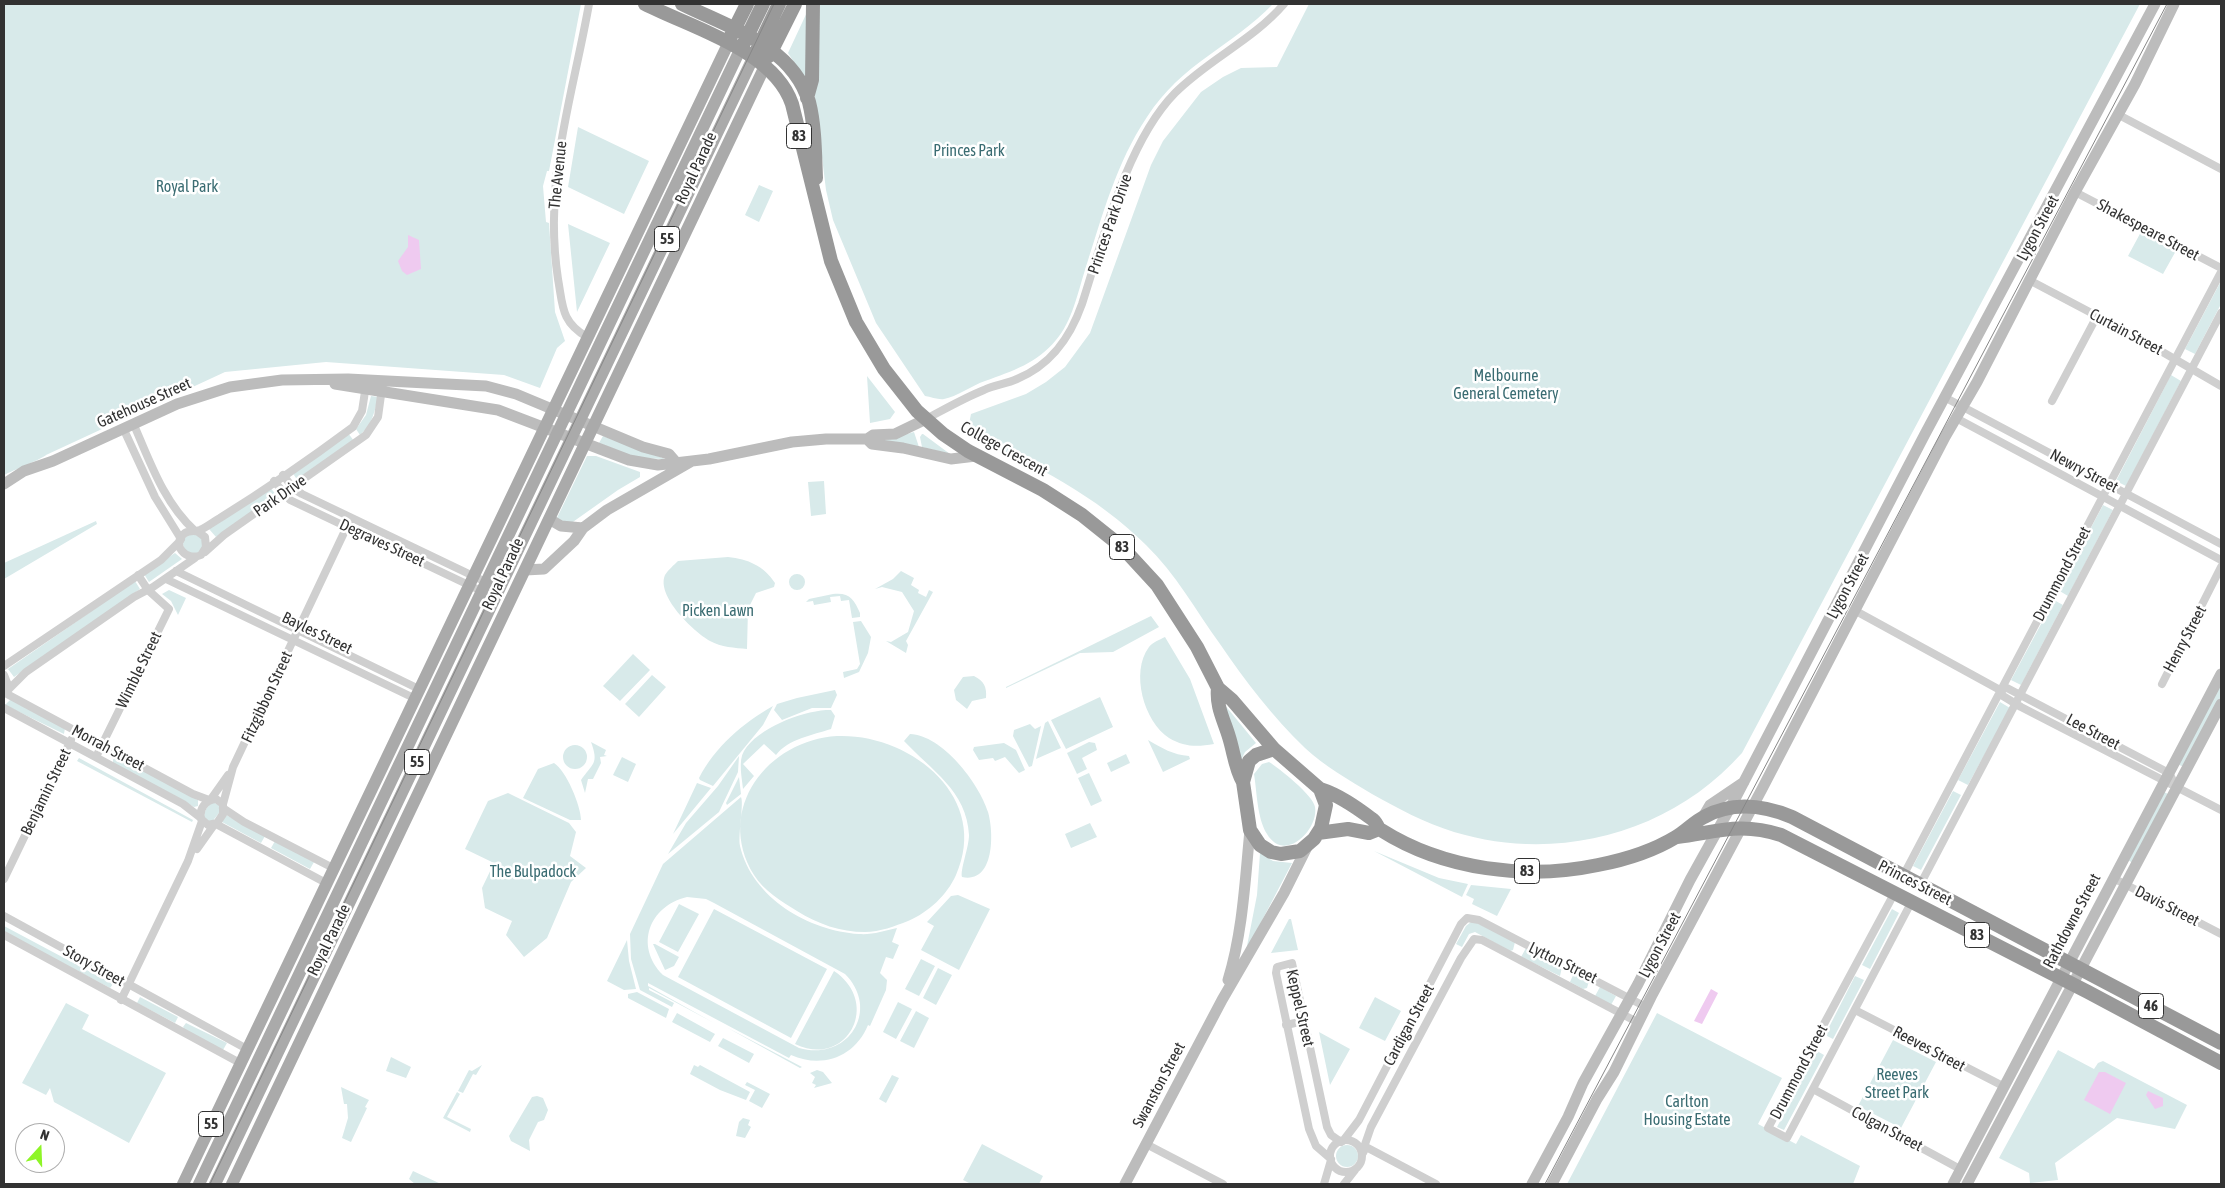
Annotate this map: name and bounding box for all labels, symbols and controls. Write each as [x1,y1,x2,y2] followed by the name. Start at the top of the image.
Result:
[786,124,812,148] road number: 83
[671,129,721,207] street label: Royal Parade
[545,140,571,210] street label: The Avenue
[933,141,1005,161] park label: Princes Park
[1084,171,1136,277] street label: Princes Park Drive
[156,177,218,197] park label: Royal Park
[2013,192,2063,264] street label: Lygon Street
[2094,195,2202,265] street label: Shakespeare Street
[654,226,680,252] road number: 55
[2086,305,2166,359] street label: Curtain Street
[1453,366,1559,404] park label: Melbourne General Cemetery
[94,374,194,432] street label: Gatehouse Street
[957,417,1051,481] street label: College Crescent
[2047,445,2121,497] street label: Newry Street
[250,471,310,521] street label: Park Drive
[336,515,428,571] street label: Degraves Street
[2029,523,2095,625] street label: Drummond Street
[1110,534,1134,560] road number: 83
[478,535,528,613] street label: Royal Parade
[1823,550,1873,622] street label: Lygon Street
[682,601,754,621] park label: Picken Lawn
[2159,602,2211,676] street label: Henry Street
[279,608,355,658] street label: Bayles Street
[112,628,166,712] street label: Wimble Street
[237,648,297,746] street label: Fitzgibbon Street
[2063,710,2123,754] street label: Lee Street
[68,721,148,775] street label: Morrah Street
[17,746,75,838] street label: Benjamin Street
[404,750,430,774] road number: 55
[1875,856,1955,910] street label: Princes Street
[1514,858,1540,884] road number: 83
[490,862,576,882] park label: The Bulpadock
[2039,870,2105,972] street label: Rathdowne Street
[2132,882,2202,930] street label: Davis Street
[303,901,355,979] street label: Royal Parade
[1635,909,1685,981] street label: Lygon Street
[1964,922,1990,948] road number: 83
[1526,938,1600,988] street label: Lytton Street
[60,941,128,991] street label: Story Street
[1282,967,1318,1049] street label: Keppel Street
[1379,981,1439,1069] street label: Cardigan Street
[2138,994,2164,1018] road number: 46
[1766,1021,1832,1123] street label: Drummond Street
[1890,1022,1968,1076] street label: Reeves Street
[1128,1039,1190,1131] street label: Swanston Street
[1865,1065,1929,1103] park label: Reeves Street Park
[1644,1092,1730,1130] park label: Carlton Housing Estate
[1848,1102,1926,1156] street label: Colgan Street
[198,1112,224,1136] road number: 55
[15,1123,65,1173] north arrow
[38,1126,51,1144] text: N

